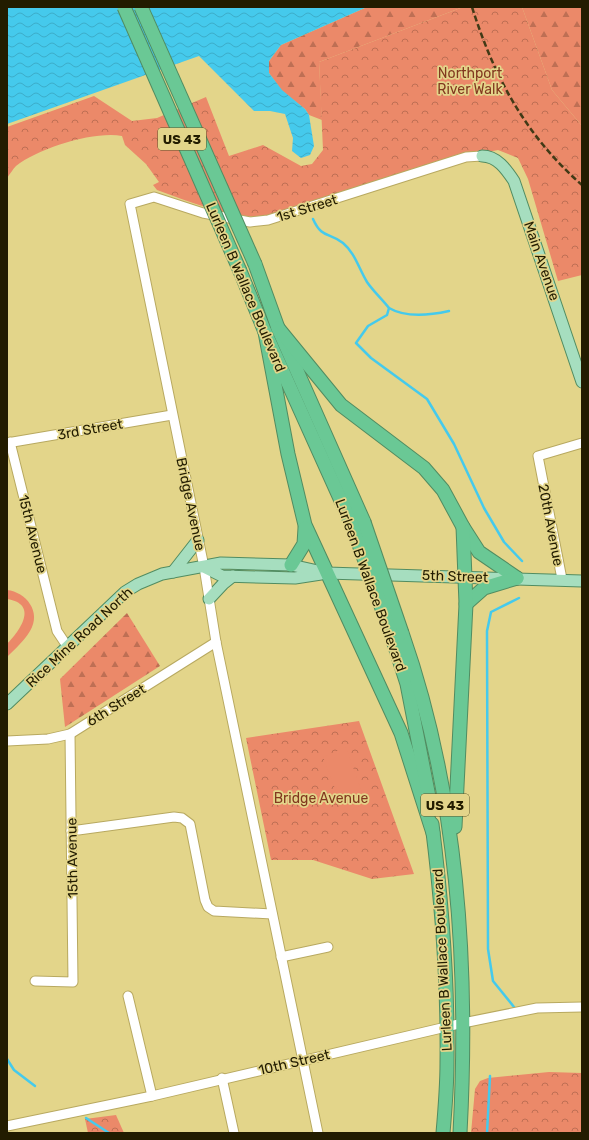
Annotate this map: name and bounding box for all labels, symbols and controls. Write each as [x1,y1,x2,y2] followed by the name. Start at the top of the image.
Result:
[437,65,503,98] park label: Northport River Walk
[158,128,206,150] road number: US 43
[275,191,340,226] street label: 1st Street
[202,200,289,375] street label: Lurleen B Wallace Boulevard
[520,219,563,303] street label: Main Avenue
[56,415,124,444] street label: 3rd Street
[172,456,209,552] street label: Bridge Avenue
[534,483,567,568] street label: 20th Avenue
[15,493,51,575] street label: 15th Avenue
[331,496,410,674] street label: Lurleen B Wallace Boulevard
[422,567,489,586] street label: 5th Street
[23,584,136,691] street label: Rice Mine Road North
[84,680,149,730] street label: 6th Street
[274,790,368,807] park label: Bridge Avenue
[421,794,469,816] road number: US 43
[63,817,82,898] street label: 15th Avenue
[429,868,456,1052] street label: Lurleen B Wallace Boulevard
[257,1046,332,1079] street label: 10th Street

